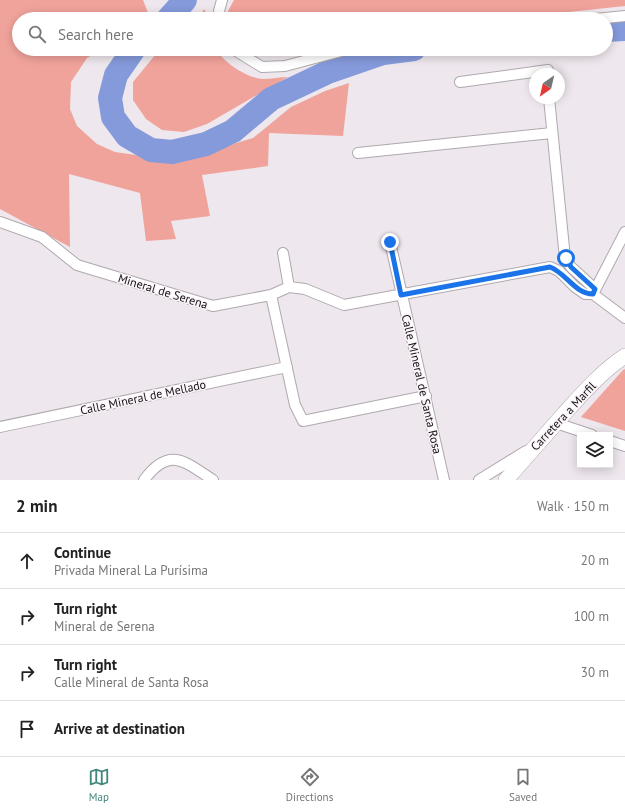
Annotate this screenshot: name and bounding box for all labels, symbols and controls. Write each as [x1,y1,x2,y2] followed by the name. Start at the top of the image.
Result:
[12,12,613,56] search box
[26,23,48,45] icon: search
[58,25,134,44] text: Search here
[529,68,565,104] north arrow
[381,233,399,251] route end
[557,249,575,267] route start
[116,270,210,312] street label: Mineral de Serena
[399,313,445,455] street label: Calle Mineral de Santa Rosa
[79,376,207,418] street label: Calle Mineral de Mellado
[527,378,599,454] street label: Carretera a Marfil
[577,432,613,468] map controls
[577,432,613,468] button: layers
[16,495,57,517] text: 2 min
[537,498,609,515] text: Walk · 150 m
[54,543,111,562] text: Continue
[16,550,38,572] icon: ahead
[581,552,609,569] text: 20 m
[54,562,208,579] text: Privada Mineral La Purísima
[54,599,117,618] text: Turn right
[16,606,38,628] icon: right
[574,608,609,625] text: 100 m
[54,618,155,635] text: Mineral de Serena
[54,655,117,674] text: Turn right
[16,662,38,684] icon: right
[581,664,609,681] text: 30 m
[54,674,209,691] text: Calle Mineral de Santa Rosa
[16,718,38,740] icon: arrive
[54,719,185,738] text: Arrive at destination
[88,766,110,804] tab: Map
[286,766,333,804] tab: Directions
[509,766,537,804] tab: Saved

